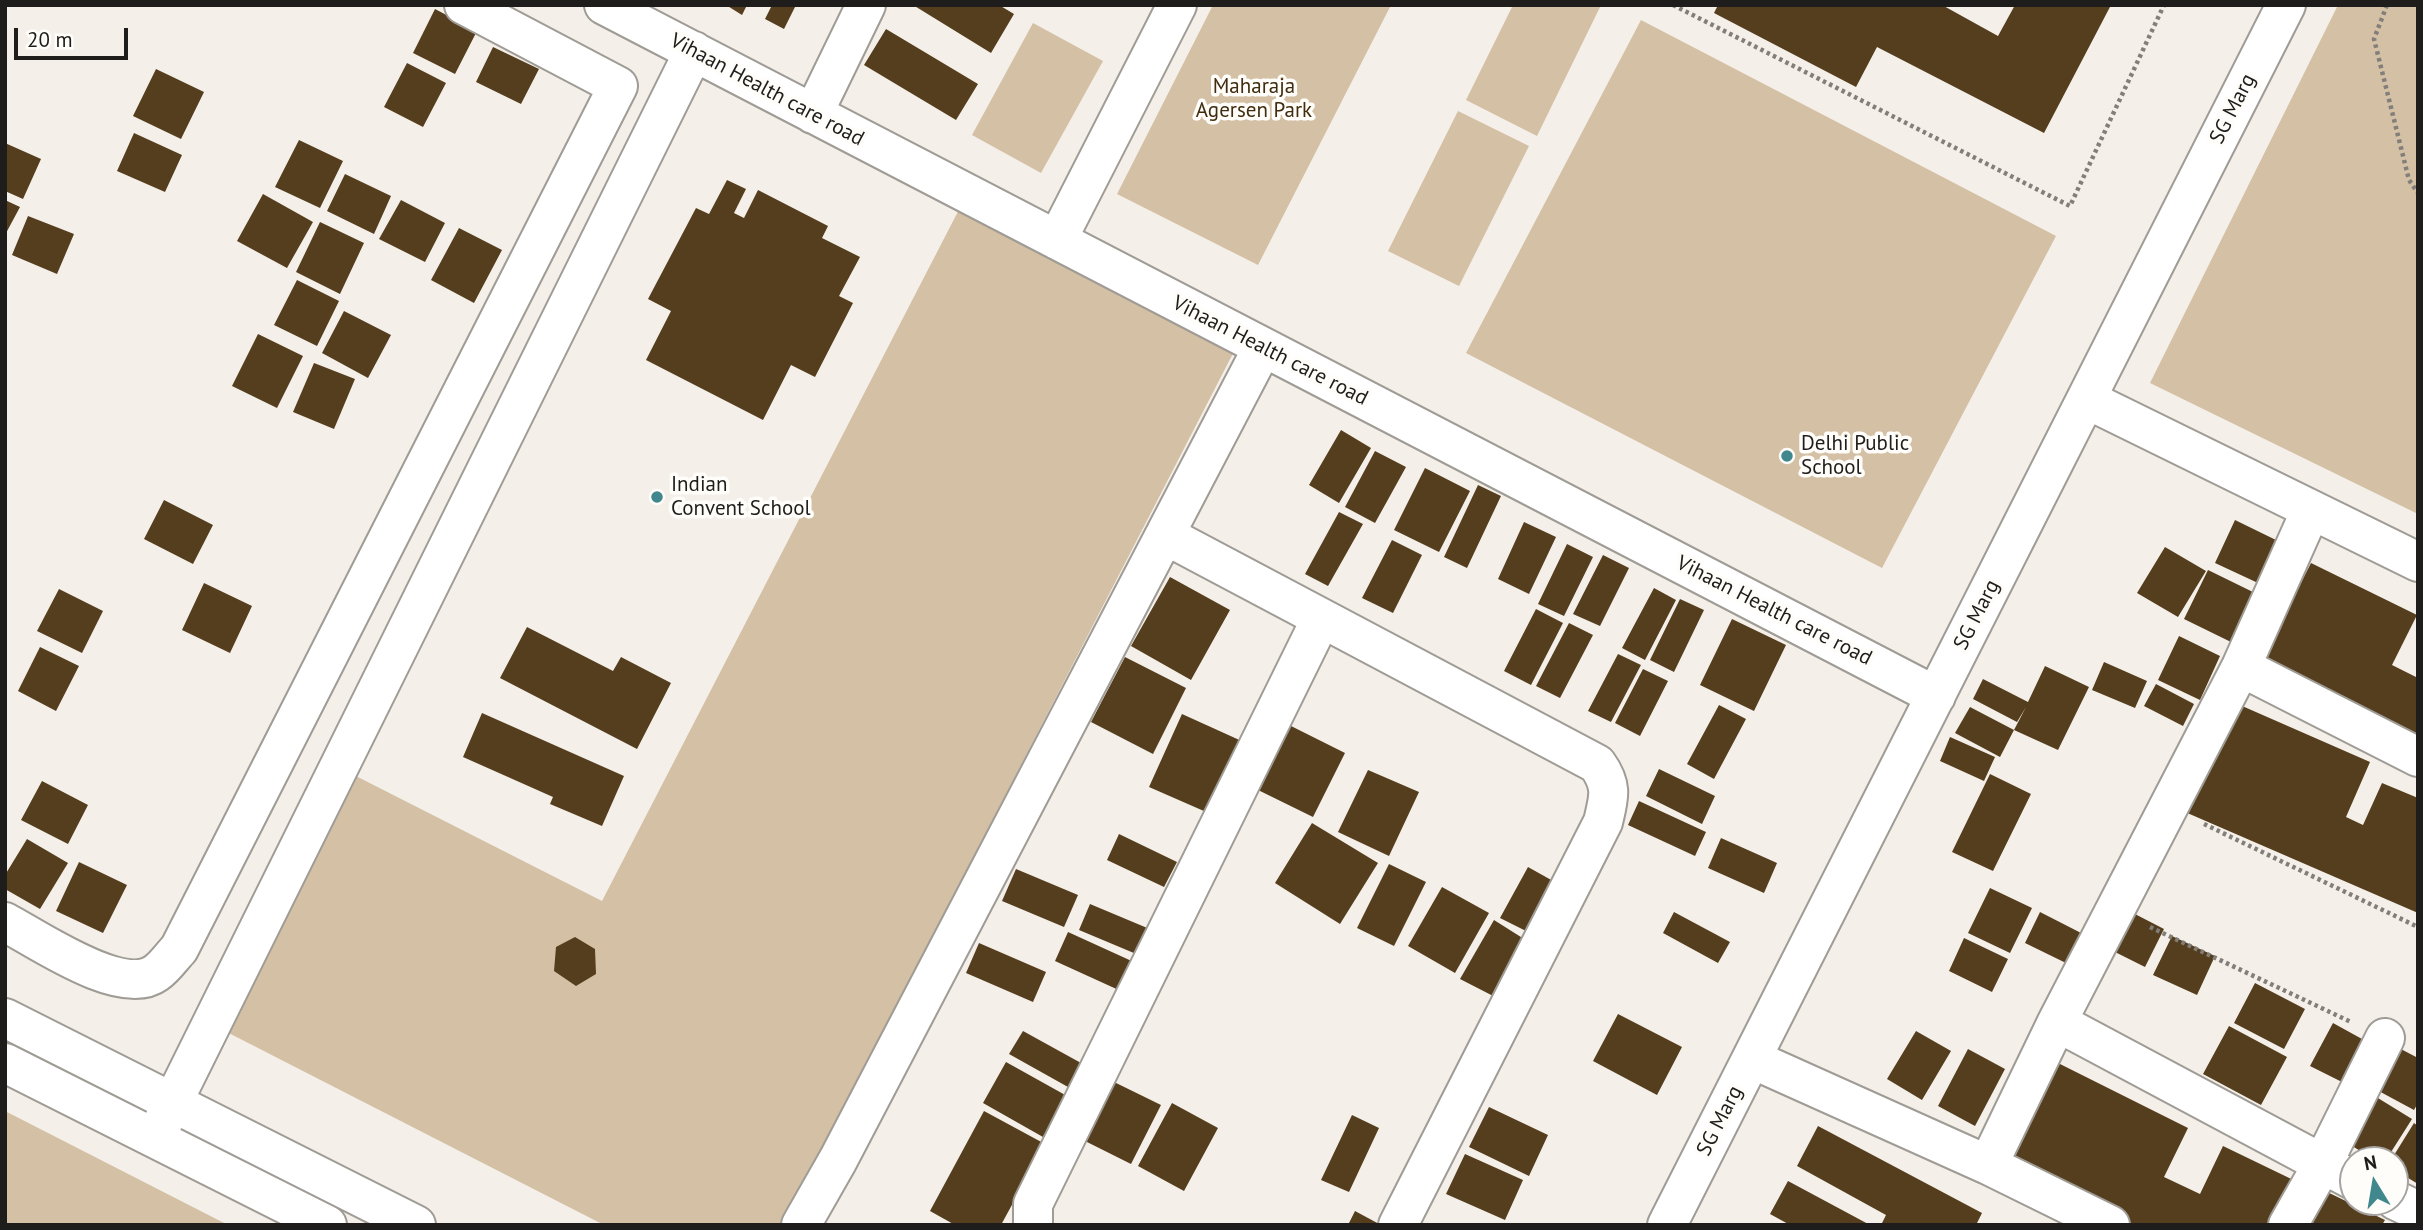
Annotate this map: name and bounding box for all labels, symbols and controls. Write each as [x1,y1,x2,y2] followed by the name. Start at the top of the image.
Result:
[18,14,131,58] scale bar
[27,26,73,53] text: 20 m
[666,28,868,152] street label: Vihaan Health care road
[2205,70,2261,148] street label: SG Marg
[1196,74,1312,124] park label: Maharaja Agersen Park
[1168,291,1372,411] street label: Vihaan Health care road
[1801,431,1909,481] place label: Delhi Public School
[1779,448,1795,464] marker: Delhi Public School
[671,472,811,522] place label: Indian Convent School
[649,489,665,505] marker: Indian Convent School
[1672,551,1876,671] street label: Vihaan Health care road
[1949,576,2005,654] street label: SG Marg
[1692,1082,1748,1160] street label: SG Marg
[2339,1146,2409,1216] north arrow
[2362,1149,2379,1175] text: N

